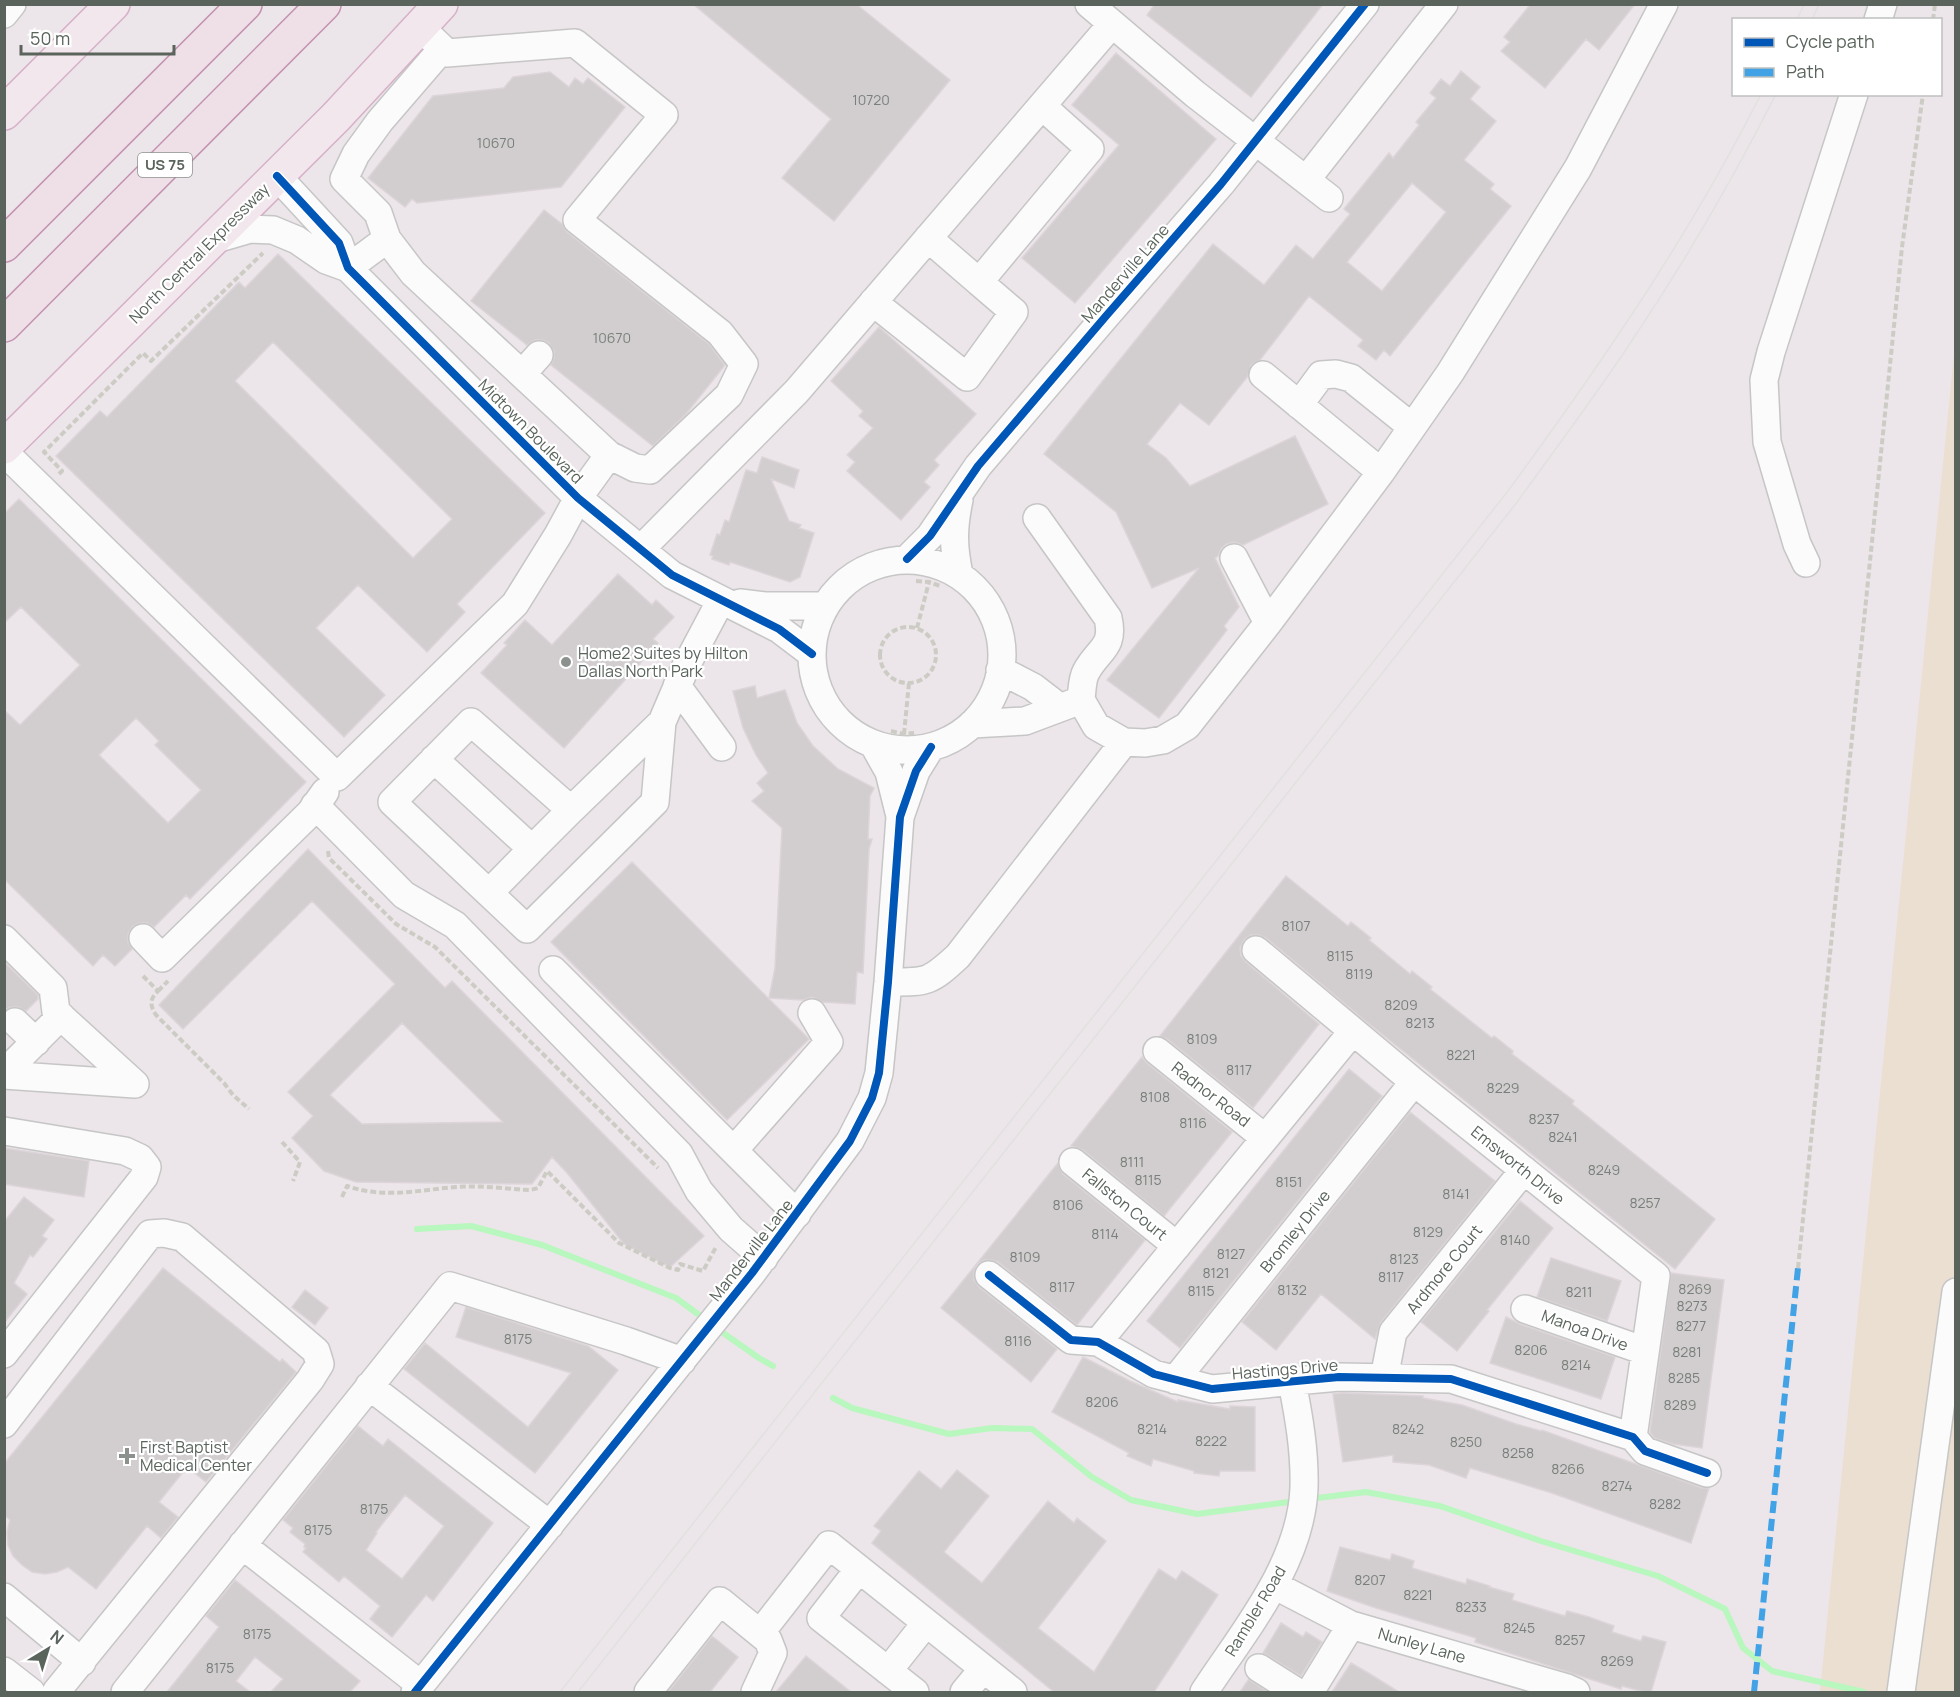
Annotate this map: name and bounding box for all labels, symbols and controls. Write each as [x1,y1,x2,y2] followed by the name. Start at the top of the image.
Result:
[21,18,174,56] scale bar
[1732,18,1942,96] legend
[30,26,70,50] text: 50 m
[1786,29,1875,53] text: Cycle path
[1786,59,1824,83] text: Path
[852,90,890,109] house number: 10720
[477,133,515,152] house number: 10670
[138,153,192,177] road number: US 75
[124,178,274,328] street label: North Central Expressway
[1076,219,1174,327] street label: Manderville Lane
[593,328,631,347] house number: 10670
[474,374,588,488] street label: Midtown Boulevard
[578,642,748,682] place label: Home2 Suites by Hilton Dallas North Park
[559,655,573,669] marker: Home2 Suites by Hilton Dallas North Park
[1281,916,1311,935] house number: 8107
[1326,946,1354,965] house number: 8115
[1345,964,1373,983] house number: 8119
[1384,995,1418,1014] house number: 8209
[1405,1013,1435,1032] house number: 8213
[1187,1029,1217,1048] house number: 8109
[1446,1045,1476,1064] house number: 8221
[1167,1056,1255,1132] street label: Radnor Road
[1226,1060,1252,1079] house number: 8117
[1487,1078,1519,1097] house number: 8229
[1140,1087,1170,1106] house number: 8108
[1529,1109,1559,1128] house number: 8237
[1179,1113,1207,1132] house number: 8116
[1467,1120,1569,1210] street label: Emsworth Drive
[1548,1127,1578,1146] house number: 8241
[1120,1152,1144,1171] house number: 8111
[1588,1160,1620,1179] house number: 8249
[1078,1163,1172,1245] street label: Fallston Court
[1134,1170,1162,1189] house number: 8115
[1275,1172,1303,1191] house number: 8151
[1442,1184,1470,1203] house number: 8141
[1255,1185,1335,1277] street label: Bromley Drive
[1629,1193,1661,1212] house number: 8257
[704,1194,798,1306] street label: Manderville Lane
[1053,1195,1083,1214] house number: 8106
[1401,1220,1487,1318] street label: Ardmore Court
[1413,1222,1443,1241] house number: 8129
[1091,1224,1119,1243] house number: 8114
[1500,1230,1530,1249] house number: 8140
[1217,1244,1245,1263] house number: 8127
[1010,1247,1040,1266] house number: 8109
[1389,1249,1419,1268] house number: 8123
[1202,1263,1230,1282] house number: 8121
[1378,1267,1404,1286] house number: 8117
[1049,1277,1075,1296] house number: 8117
[1678,1279,1712,1298] house number: 8269
[1277,1280,1307,1299] house number: 8132
[1187,1281,1215,1300] house number: 8115
[1565,1282,1593,1301] house number: 8211
[1677,1296,1707,1315] house number: 8273
[1539,1304,1631,1356] street label: Manoa Drive
[1676,1316,1706,1335] house number: 8277
[504,1329,532,1348] house number: 8175
[1004,1331,1032,1350] house number: 8116
[1514,1340,1548,1359] house number: 8206
[1672,1342,1702,1361] house number: 8281
[1231,1353,1339,1385] street label: Hastings Drive
[1561,1355,1591,1374] house number: 8214
[1668,1368,1700,1387] house number: 8285
[1085,1392,1119,1411] house number: 8206
[1664,1395,1696,1414] house number: 8289
[1137,1419,1167,1438] house number: 8214
[1392,1419,1424,1438] house number: 8242
[1195,1431,1227,1450] house number: 8222
[1450,1432,1482,1451] house number: 8250
[140,1436,252,1476] place label: First Baptist Medical Center
[1502,1443,1534,1462] house number: 8258
[118,1447,136,1465] marker: First Baptist Medical Center
[1551,1459,1585,1478] house number: 8266
[1602,1476,1632,1495] house number: 8274
[1649,1494,1681,1513] house number: 8282
[360,1499,388,1518] house number: 8175
[304,1520,332,1539] house number: 8175
[1219,1562,1291,1660] street label: Rambler Road
[1354,1570,1386,1589] house number: 8207
[1403,1585,1433,1604] house number: 8221
[1455,1597,1487,1616] house number: 8233
[1503,1618,1535,1637] house number: 8245
[18,1619,78,1679] north arrow
[1376,1622,1468,1668] street label: Nunley Lane
[243,1624,271,1643] house number: 8175
[46,1625,69,1649] text: N
[1554,1630,1586,1649] house number: 8257
[1600,1651,1634,1670] house number: 8269
[206,1658,234,1677] house number: 8175

